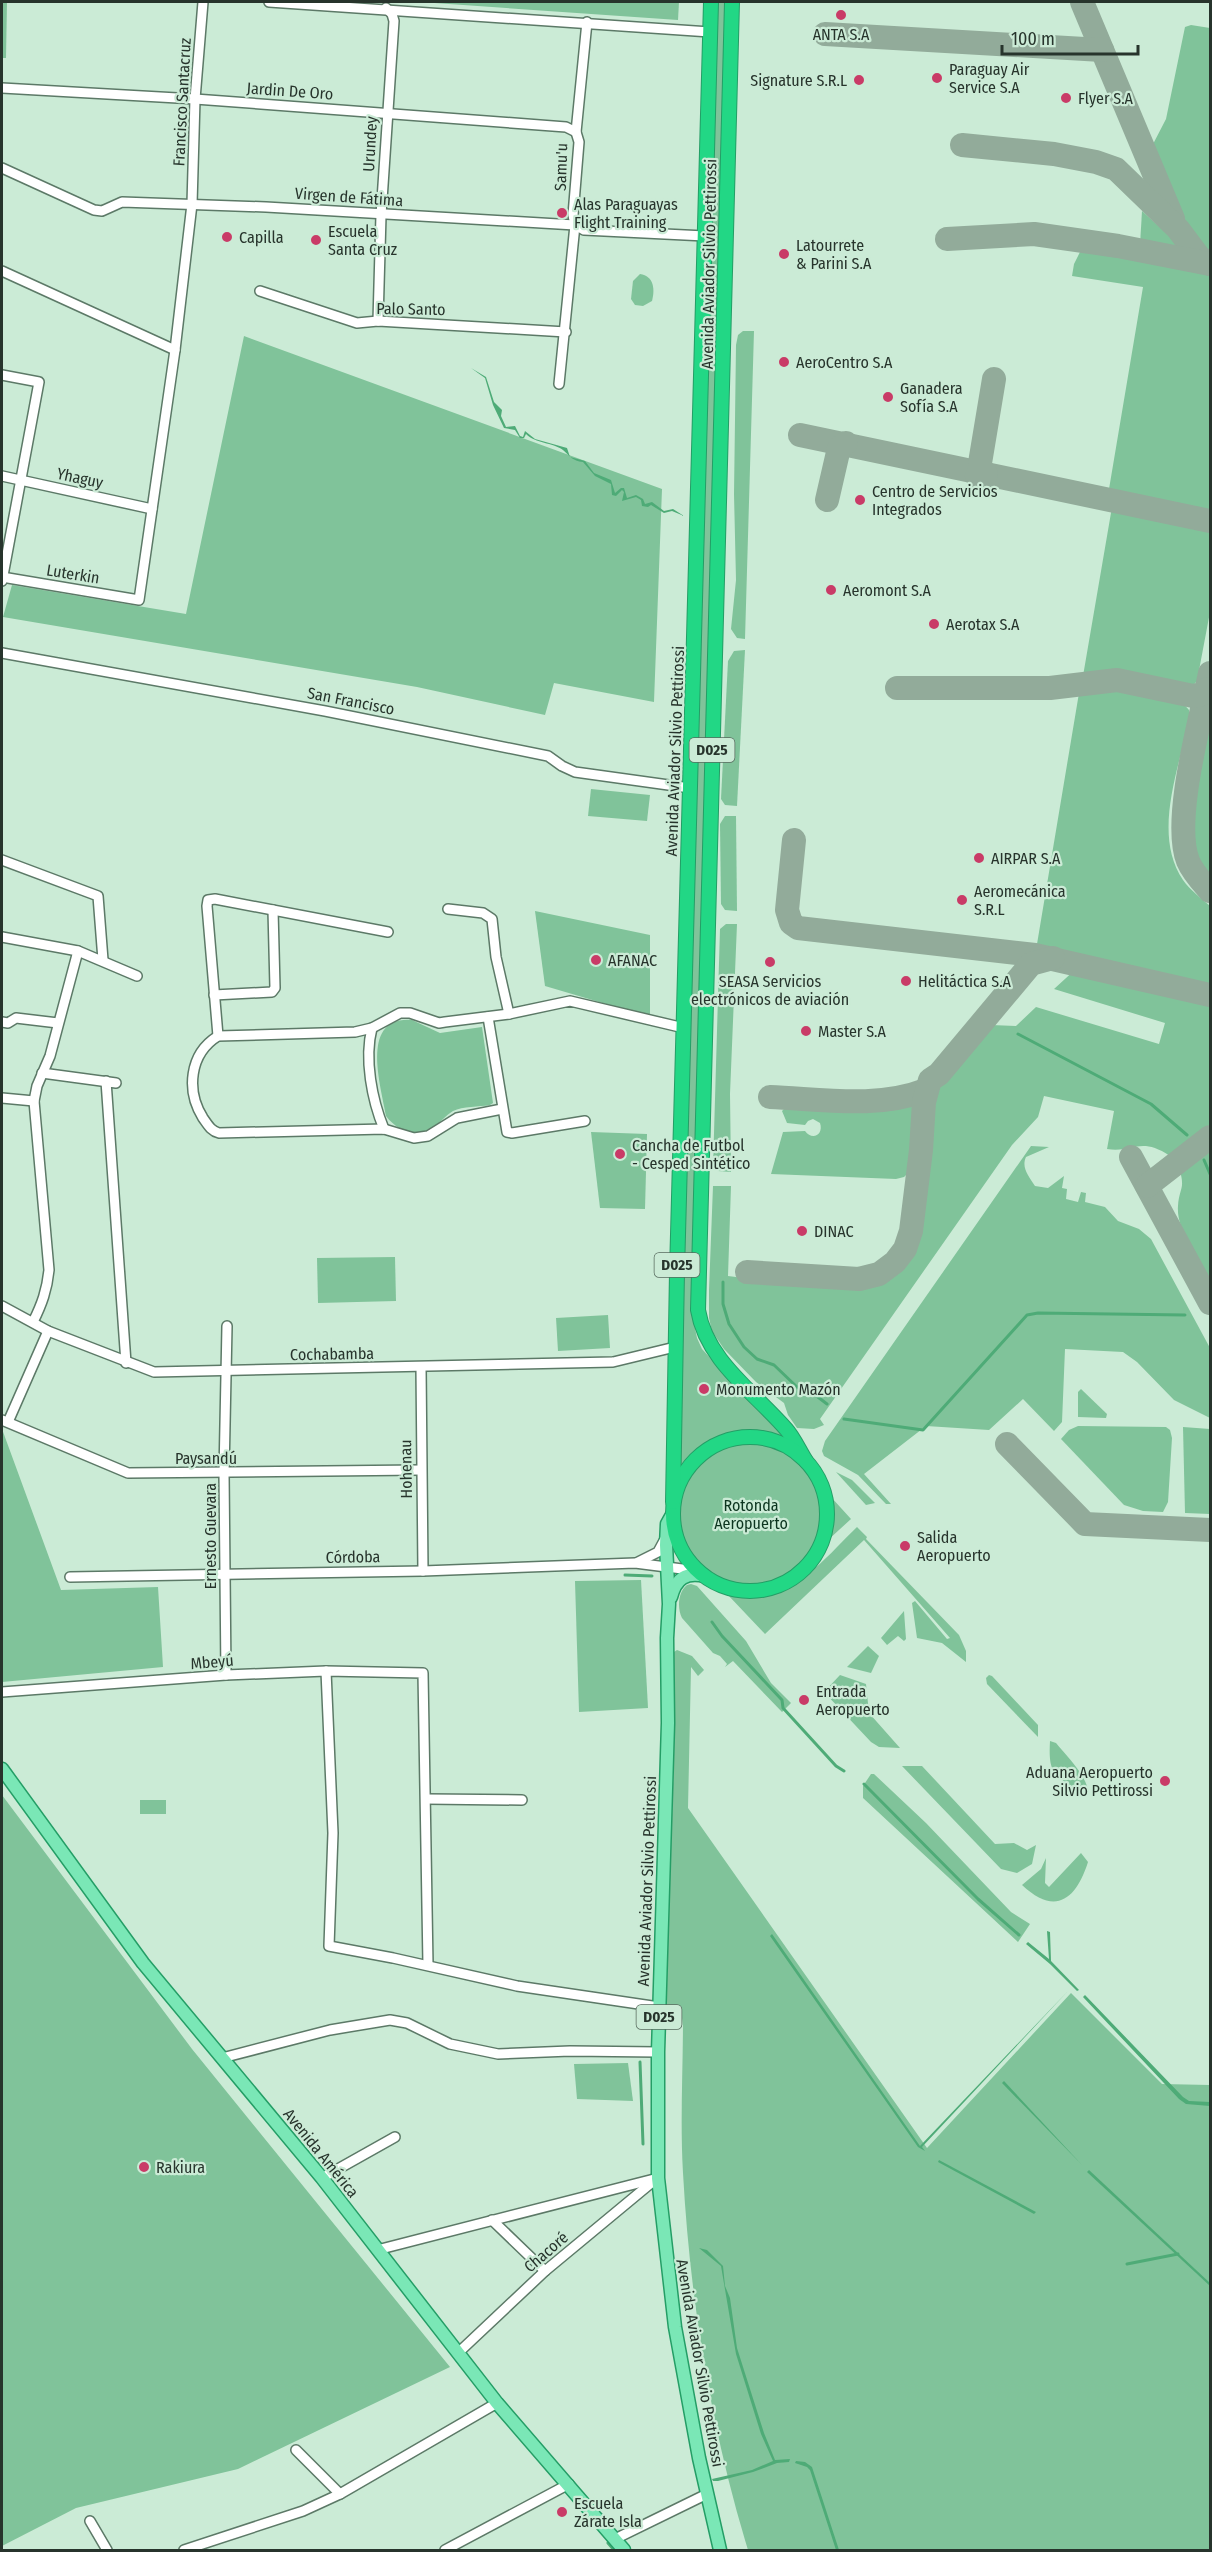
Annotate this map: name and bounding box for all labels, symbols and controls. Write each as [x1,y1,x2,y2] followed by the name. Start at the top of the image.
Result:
[834,8,848,22] marker: ANTA S.A
[1002,18,1138,56] scale bar
[813,25,870,44] place label: ANTA S.A
[1011,28,1055,50] text: 100 m
[169,37,195,167] street label: Francisco Santacruz
[949,60,1030,97] place label: Paraguay Air Service S.A
[750,71,847,90] place label: Signature S.R.L
[930,71,944,85] marker: Paraguay Air Service S.A
[852,73,866,87] marker: Signature S.R.L
[246,78,334,104] street label: Jardin De Oro
[1078,89,1134,108] place label: Flyer S.A
[1059,91,1073,105] marker: Flyer S.A
[359,115,381,172] street label: Urundey
[551,143,571,191] street label: Samu'u
[698,159,720,369] street label: Avenida Aviador Silvio Pettirossi
[294,184,404,210] street label: Virgen de Fátima
[574,195,678,232] place label: Alas Paraguayas Flight Training
[555,206,569,220] marker: Alas Paraguayas Flight Training
[328,222,397,259] place label: Escuela Santa Cruz
[239,228,284,247] place label: Capilla
[220,230,234,244] marker: Capilla
[309,233,323,247] marker: Escuela Santa Cruz
[796,236,872,273] place label: Latourrete & Parini S.A
[777,247,791,261] marker: Latourrete & Parini S.A
[376,299,446,319] street label: Palo Santo
[796,353,893,372] place label: AeroCentro S.A
[777,355,791,369] marker: AeroCentro S.A
[900,379,963,416] place label: Ganadera Sofía S.A
[881,390,895,404] marker: Ganadera Sofía S.A
[55,464,106,492] street label: Yhaguy
[872,482,998,519] place label: Centro de Servicios Integrados
[853,493,867,507] marker: Centro de Servicios Integrados
[45,560,101,588] street label: Luterkin
[843,581,931,600] place label: Aeromont S.A
[824,583,838,597] marker: Aeromont S.A
[946,615,1020,634] place label: Aerotax S.A
[927,617,941,631] marker: Aerotax S.A
[662,645,688,857] street label: Avenida Aviador Silvio Pettirossi
[306,683,396,719] street label: San Francisco
[690,738,734,762] road number: D025
[991,849,1061,868] place label: AIRPAR S.A
[972,851,986,865] marker: AIRPAR S.A
[974,882,1066,919] place label: Aeromecánica S.R.L
[955,893,969,907] marker: Aeromecánica S.R.L
[608,951,657,970] place label: AFANAC
[589,953,603,967] marker: AFANAC
[763,955,777,969] marker: SEASA Servicios electrónicos de aviación
[691,972,849,1009] place label: SEASA Servicios electrónicos de aviación
[918,972,1012,991] place label: Helitáctica S.A
[899,974,913,988] marker: Helitáctica S.A
[818,1022,887,1041] place label: Master S.A
[799,1024,813,1038] marker: Master S.A
[632,1136,750,1173] place label: Cancha de Futbol - Cesped Sintético
[613,1147,627,1161] marker: Cancha de Futbol - Cesped Sintético
[814,1222,854,1241] place label: DINAC
[795,1224,809,1238] marker: DINAC
[654,1253,700,1277] road number: D025
[290,1344,374,1364] street label: Cochabamba
[716,1380,841,1399] place label: Monumento Mazón
[697,1382,711,1396] marker: Monumento Mazón
[396,1439,416,1499] street label: Hohenau
[175,1449,237,1468] street label: Paysandú
[201,1483,220,1589] street label: Ernesto Guevara
[714,1496,788,1533] park label: Rotonda Aeropuerto
[917,1528,991,1565] place label: Salida Aeropuerto
[898,1539,912,1553] marker: Salida Aeropuerto
[326,1547,381,1567] street label: Córdoba
[190,1651,234,1673] street label: Mbeyú
[816,1682,890,1719] place label: Entrada Aeropuerto
[797,1693,811,1707] marker: Entrada Aeropuerto
[1026,1763,1153,1800] place label: Aduana Aeropuerto Silvio Pettirossi
[1158,1774,1172,1788] marker: Aduana Aeropuerto Silvio Pettirossi
[634,1775,660,1987] street label: Avenida Aviador Silvio Pettirossi
[636,2005,682,2029] road number: D025
[279,2105,363,2201] street label: Avenida América
[156,2158,205,2177] place label: Rakiura
[137,2160,151,2174] marker: Rakiura
[520,2228,572,2276] street label: Chacoré
[672,2258,728,2468] street label: Avenida Aviador Silvio Pettirossi
[574,2494,642,2531] place label: Escuela Zárate Isla
[555,2505,569,2519] marker: Escuela Zárate Isla

